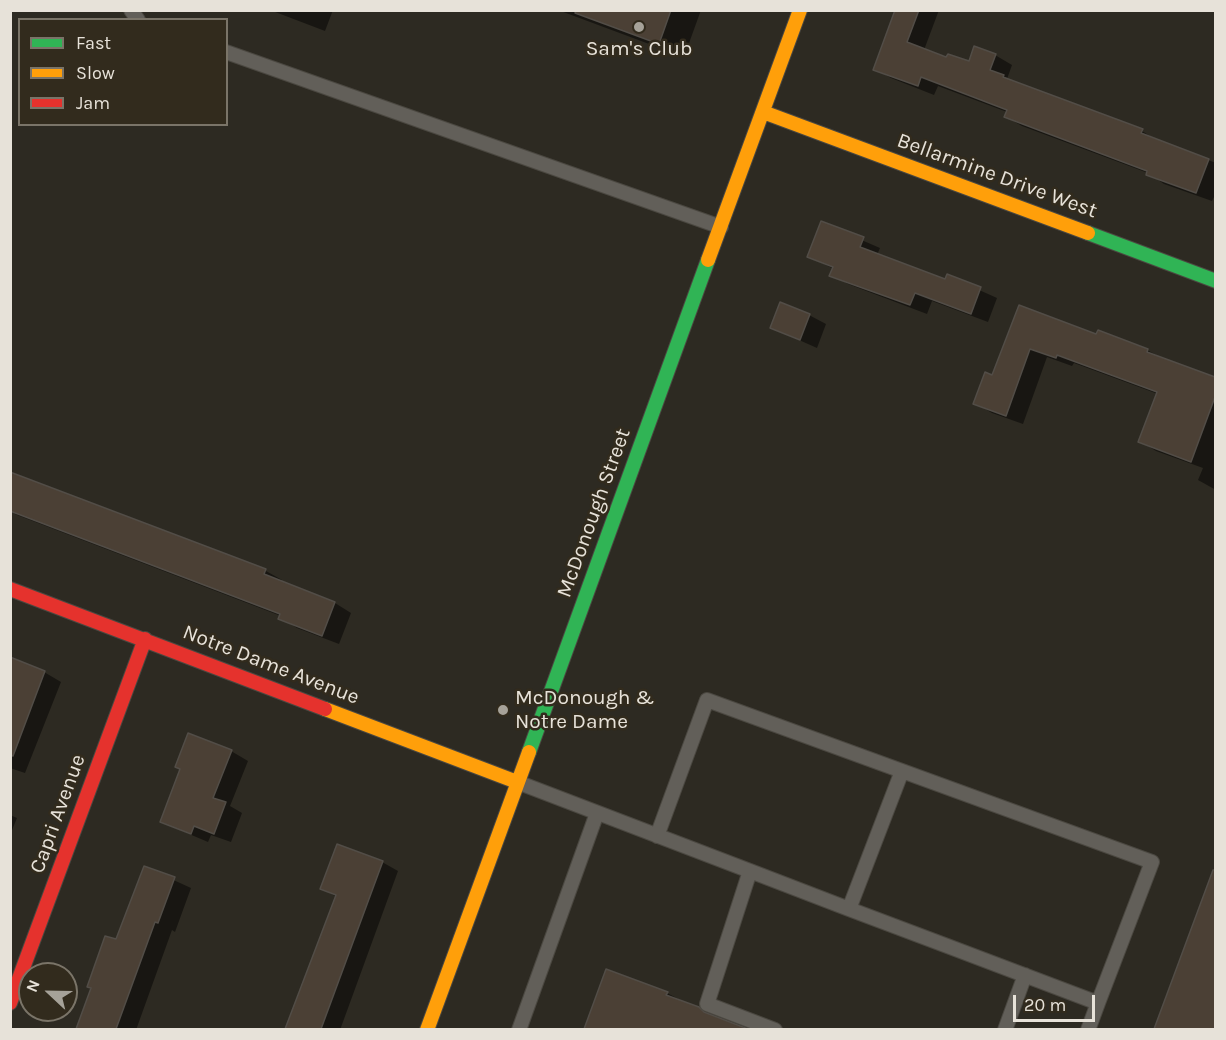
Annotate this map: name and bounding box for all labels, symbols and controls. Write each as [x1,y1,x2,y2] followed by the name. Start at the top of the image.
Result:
[18,18,228,126] legend
[632,20,646,34] marker: Sam's Club
[76,32,111,54] text: Fast
[586,36,692,62] place label: Sam's Club
[76,62,115,84] text: Slow
[76,92,110,114] text: Jam
[894,128,1100,224] street label: Bellarmine Drive West
[552,425,636,601] street label: McDonough Street
[179,620,363,710] street label: Notre Dame Avenue
[515,685,655,735] place label: McDonough & Notre Dame
[496,703,510,717] marker: McDonough & Notre Dame
[25,751,91,877] street label: Capri Avenue
[18,962,78,1022] north arrow
[22,977,44,995] text: N
[1016,983,1098,1021] scale bar
[1024,994,1066,1016] text: 20 m

